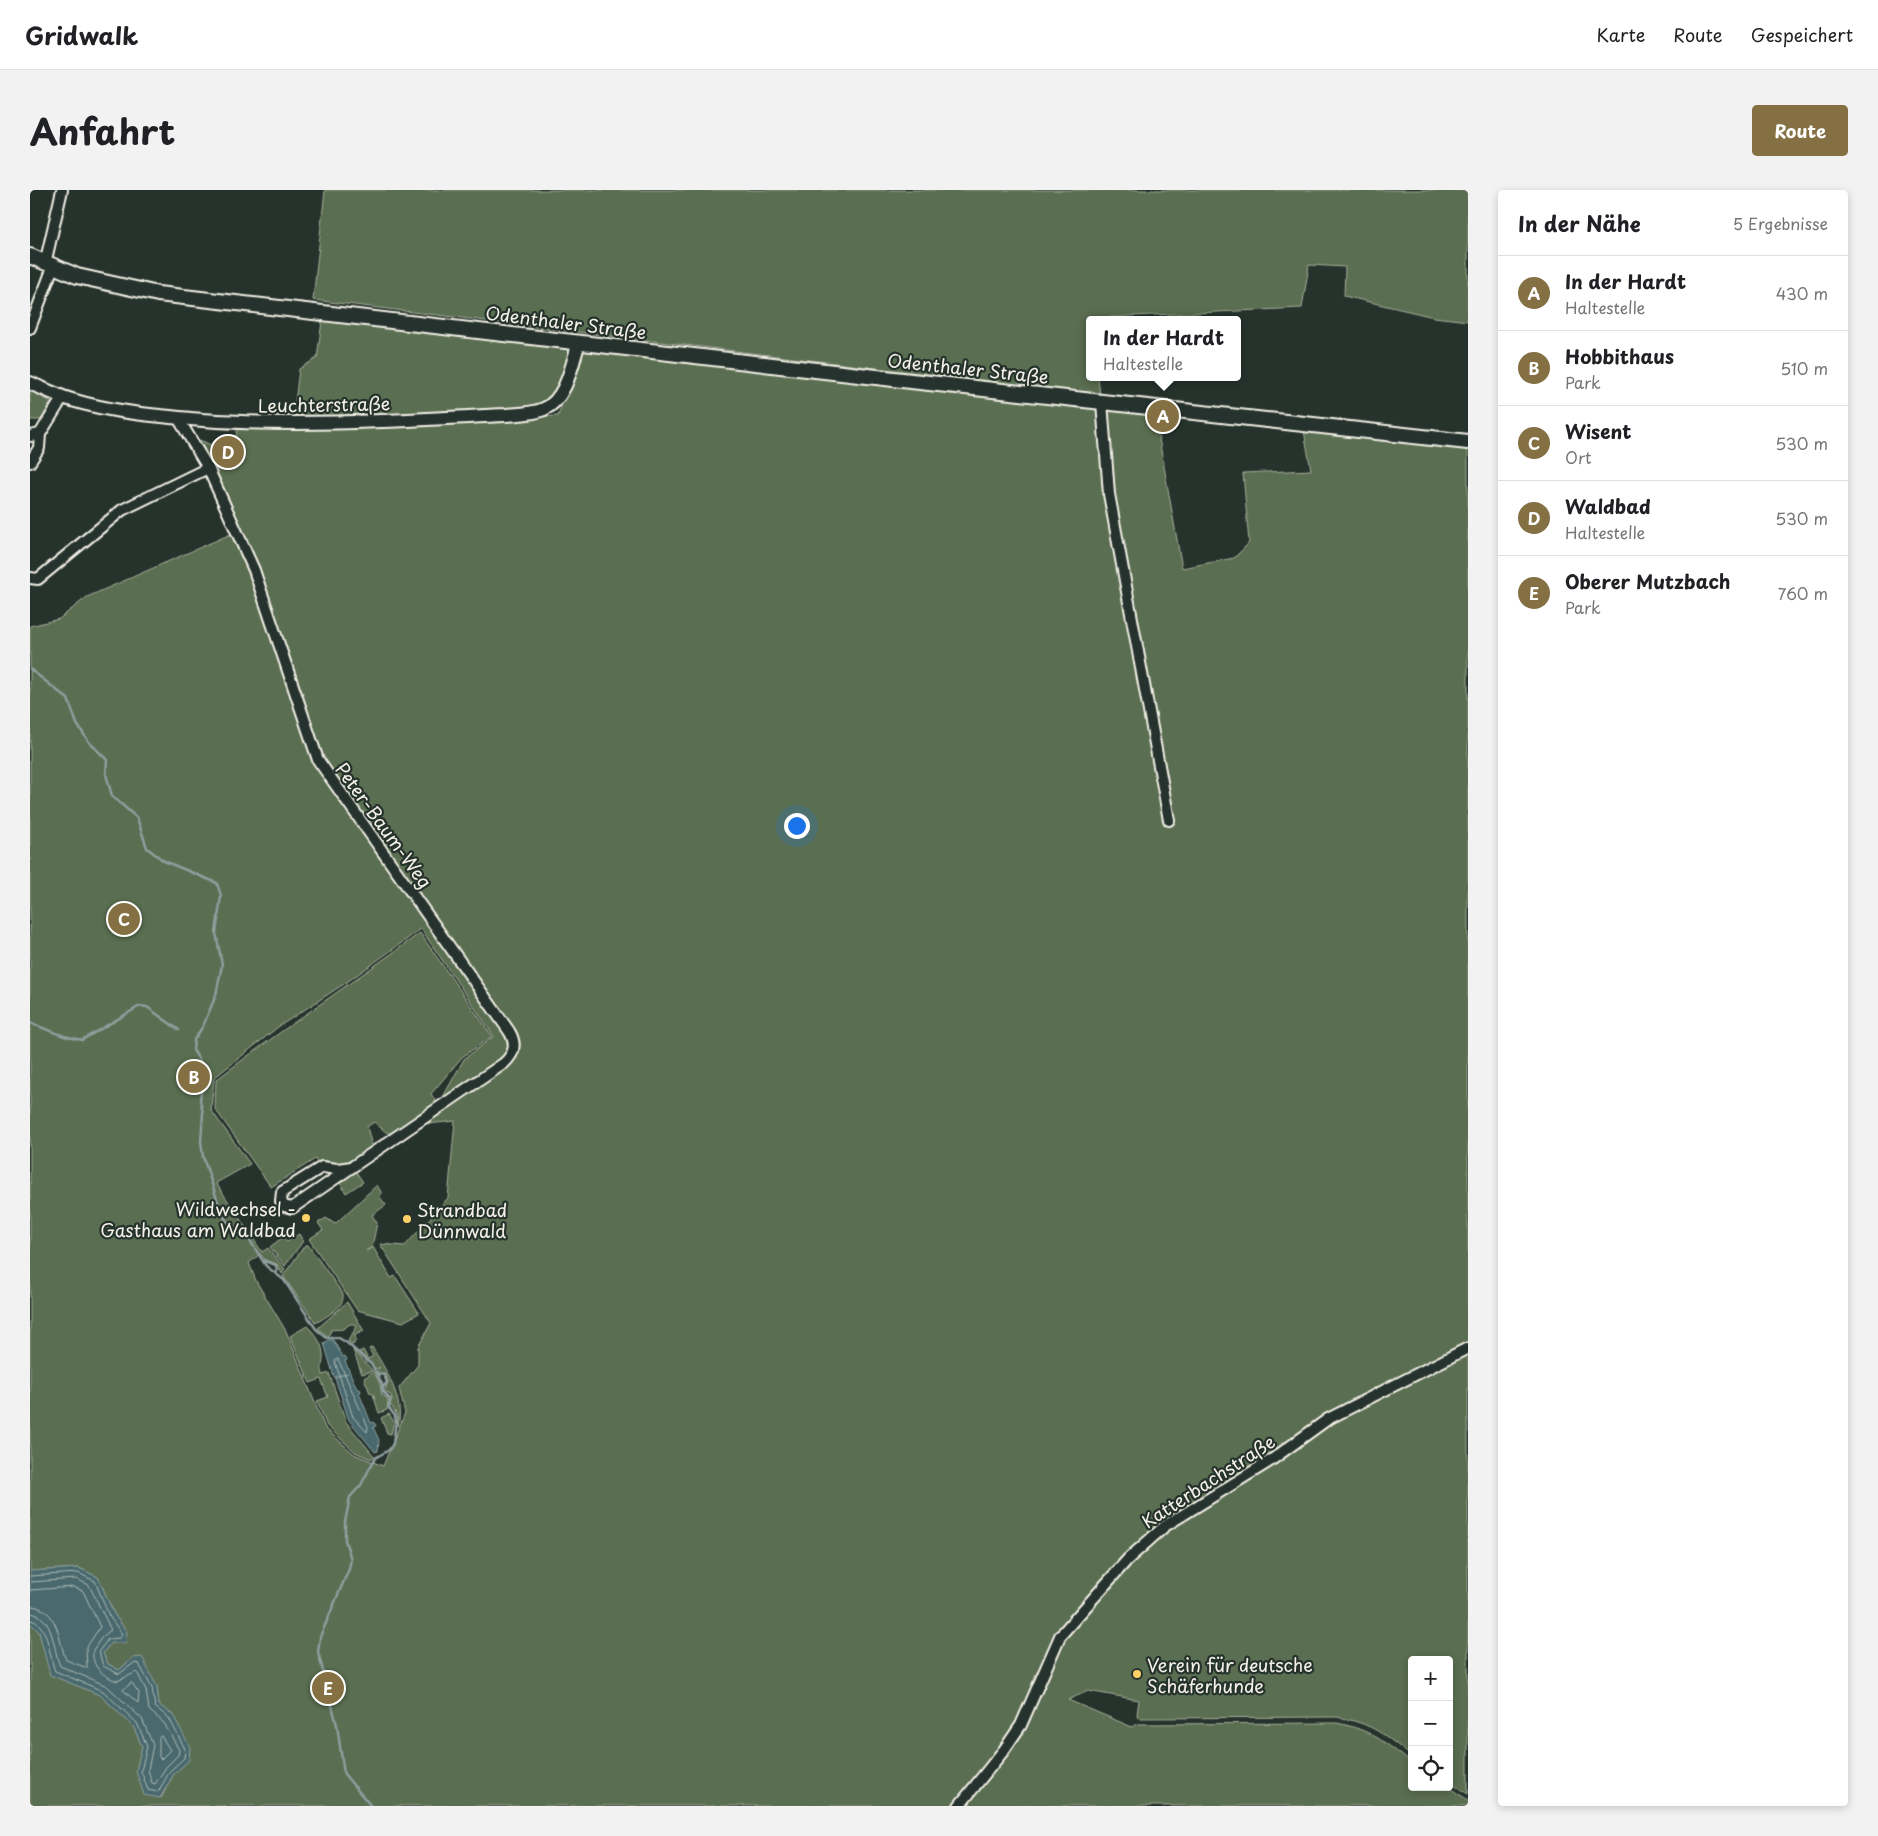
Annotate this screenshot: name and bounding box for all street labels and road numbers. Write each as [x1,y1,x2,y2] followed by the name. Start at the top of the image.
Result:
[484,299,648,345] street label: Odenthaler Straße
[886,346,1050,390] street label: Odenthaler Straße
[258,389,390,419] street label: Leuchterstraße
[329,756,439,894] street label: Peter-Baum-Weg
[1136,1428,1280,1534] street label: Katterbachstraße

